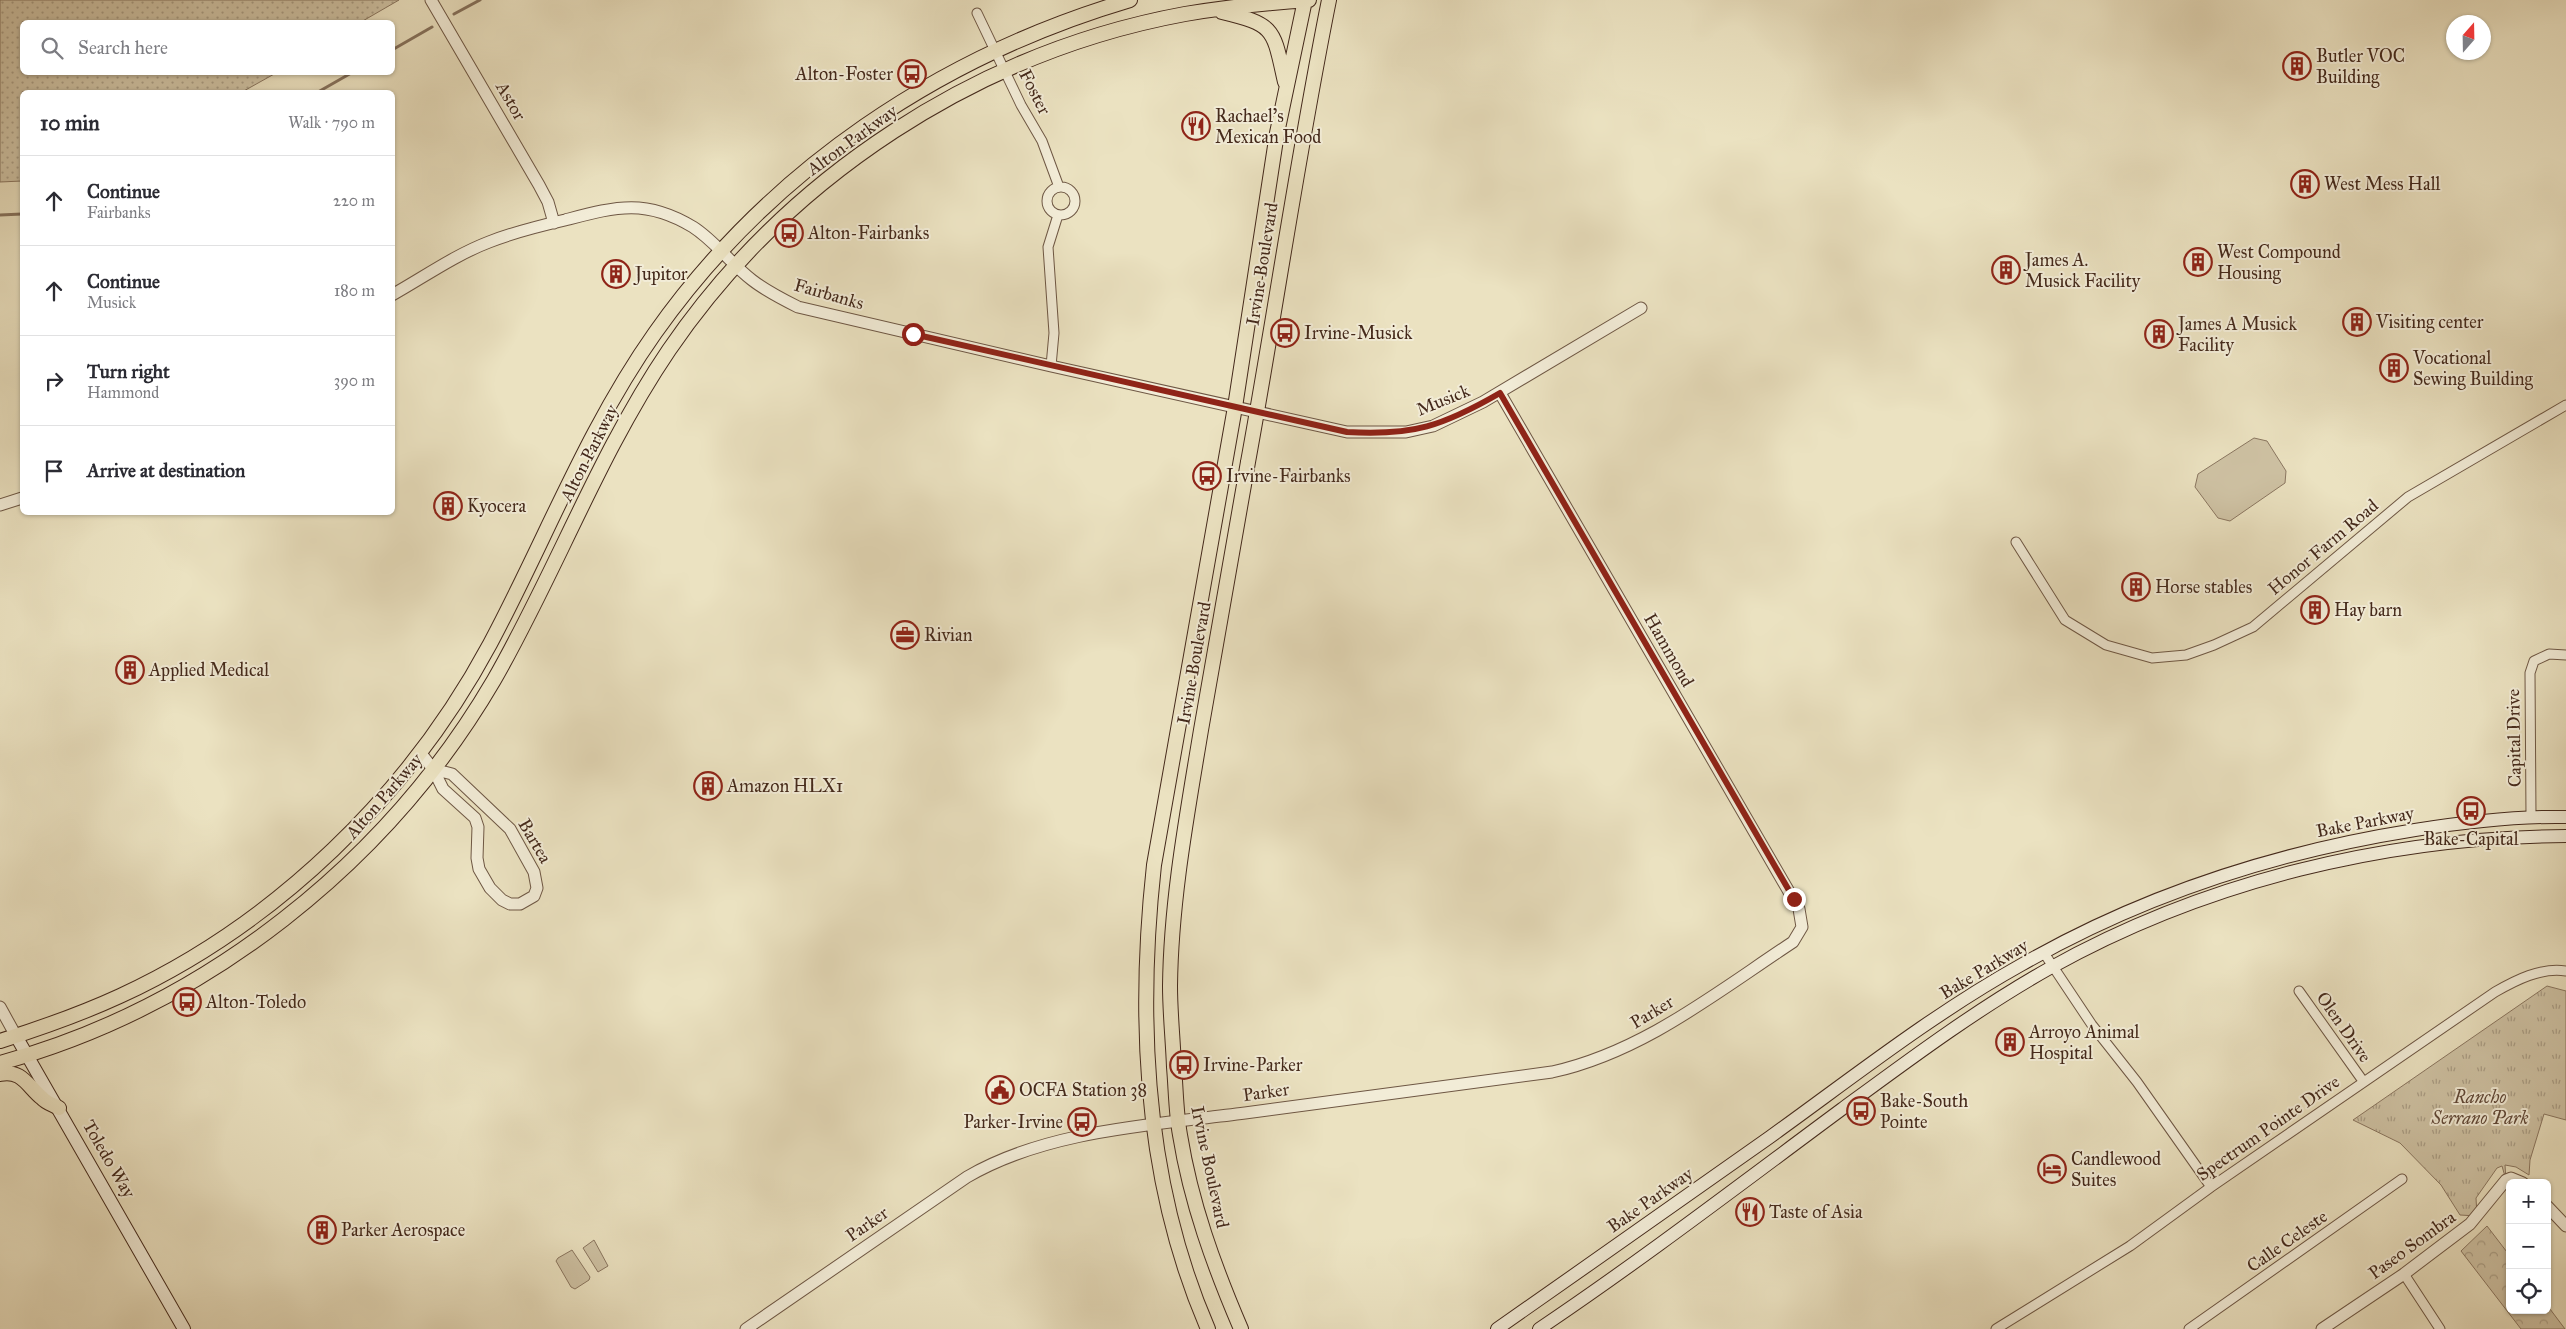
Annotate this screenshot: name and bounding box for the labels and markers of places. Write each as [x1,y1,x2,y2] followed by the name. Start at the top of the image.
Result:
[2316,45,2405,89] place label: Butler VOC Building
[2282,51,2312,81] building icon: Butler VOC Building
[897,59,927,89] bus stop icon: Alton-Foster
[795,63,893,85] place label: Alton-Foster
[1215,105,1321,148] place label: Rachael's Mexican Food
[1181,111,1211,141] restaurant icon: Rachael's Mexican Food
[2290,169,2320,199] building icon: West Mess Hall
[2324,173,2441,195] place label: West Mess Hall
[774,218,804,248] bus stop icon: Alton-Fairbanks
[807,222,929,244] place label: Alton-Fairbanks
[2217,241,2341,285] place label: West Compound Housing
[2183,247,2213,277] building icon: West Compound Housing
[2023,249,2141,292] place label: James A. Musick Facility
[1991,255,2021,285] building icon: James A. Musick Facility
[601,259,631,289] building icon: Jupitor
[633,263,688,286] place label: Jupitor
[2342,307,2372,337] building icon: Visiting center
[2375,311,2484,334] place label: Visiting center
[2176,313,2297,356] place label: James A Musick Facility
[1270,318,1300,348] bus stop icon: Irvine-Musick
[2144,319,2174,349] building icon: James A Musick Facility
[1304,322,1413,344] place label: Irvine-Musick
[2412,347,2534,391] place label: Vocational Sewing Building
[2379,353,2409,383] building icon: Vocational Sewing Building
[1192,461,1222,491] bus stop icon: Irvine-Fairbanks
[1226,465,1351,487] place label: Irvine-Fairbanks
[433,491,463,521] building icon: Kyocera
[467,495,526,517] place label: Kyocera
[2121,572,2151,602] building icon: Horse stables
[2155,576,2252,598] place label: Horse stables
[2300,595,2330,625] building icon: Hay barn
[2334,599,2402,621] place label: Hay barn
[890,620,920,650] office icon: Rivian
[924,624,973,646] place label: Rivian
[115,655,145,685] building icon: Applied Medical
[148,659,269,681] place label: Applied Medical
[693,771,723,801] building icon: Amazon HLX1
[726,775,843,797] place label: Amazon HLX1
[2456,796,2486,826] bus stop icon: Bake-Capital
[2423,828,2519,850] place label: Bake-Capital
[172,987,202,1017] bus stop icon: Alton-Toledo
[205,991,306,1013] place label: Alton-Toledo
[2028,1021,2139,1064] place label: Arroyo Animal Hospital
[1995,1027,2025,1057] building icon: Arroyo Animal Hospital
[1169,1050,1199,1080] bus stop icon: Irvine-Parker
[1203,1054,1303,1076] place label: Irvine-Parker
[985,1075,1015,1105] public building icon: OCFA Station 38
[1019,1079,1147,1101] place label: OCFA Station 38
[1880,1090,1968,1133] place label: Bake-South Pointe
[1846,1096,1876,1126] bus stop icon: Bake-South Pointe
[1067,1107,1097,1137] bus stop icon: Parker-Irvine
[963,1111,1063,1133] place label: Parker-Irvine
[2071,1148,2161,1191] place label: Candlewood Suites
[2037,1154,2067,1184] hotel icon: Candlewood Suites
[1735,1197,1765,1227] restaurant icon: Taste of Asia
[1769,1201,1863,1223] place label: Taste of Asia
[307,1215,337,1245] building icon: Parker Aerospace
[341,1219,465,1241] place label: Parker Aerospace

